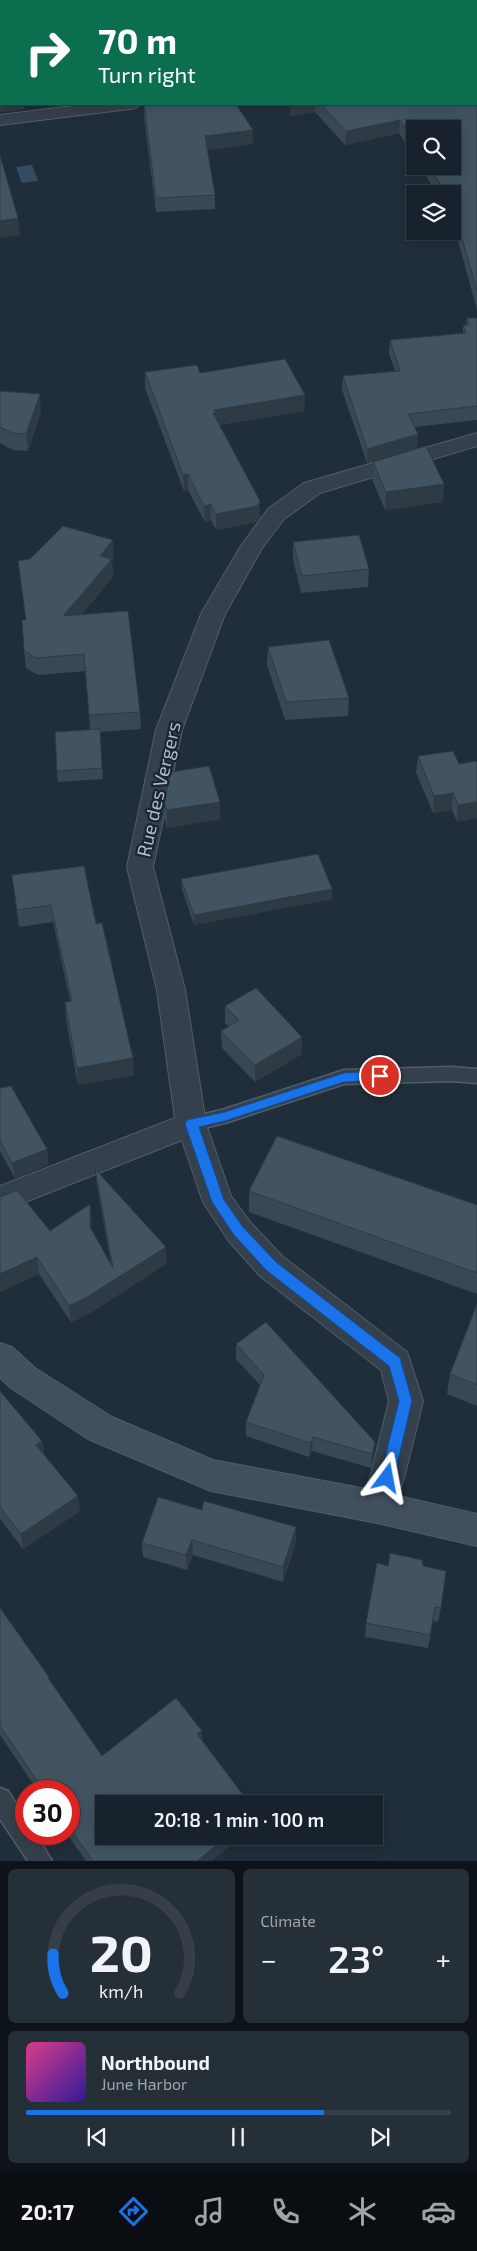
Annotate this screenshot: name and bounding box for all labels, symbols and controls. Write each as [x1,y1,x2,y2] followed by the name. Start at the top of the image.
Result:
[98,19,177,61] text: 70 m
[15,20,80,85] icon: right
[98,61,196,87] text: Turn right
[406,120,461,240] map controls
[406,120,461,175] button: search
[406,185,461,240] button: layers
[131,719,185,859] street label: Rue des Vergers
[359,1055,401,1097] pin
[366,1062,394,1090] icon: arrive
[360,1451,412,1503] position arrow
[15,1780,80,1845] speed limit sign: 30
[154,1808,324,1831] text: 20:18 · 1 min · 100 m
[261,1911,316,1930] text: Climate
[90,1920,153,1982] text: 20
[328,1935,384,1981] text: 23°
[261,1942,277,1976] text: −
[436,1942,451,1976] text: +
[99,1980,143,2002] text: km/h
[101,2051,210,2074] text: Northbound
[101,2074,188,2093] text: June Harbor
[83,2123,111,2151] icon: previous
[224,2123,252,2151] icon: pause
[366,2123,394,2151] icon: next
[116,2194,151,2229] icon: directions
[192,2194,227,2229] icon: music
[268,2194,303,2229] icon: phone
[345,2194,380,2229] icon: climate
[421,2194,456,2229] icon: car
[21,2198,74,2224] text: 20:17

